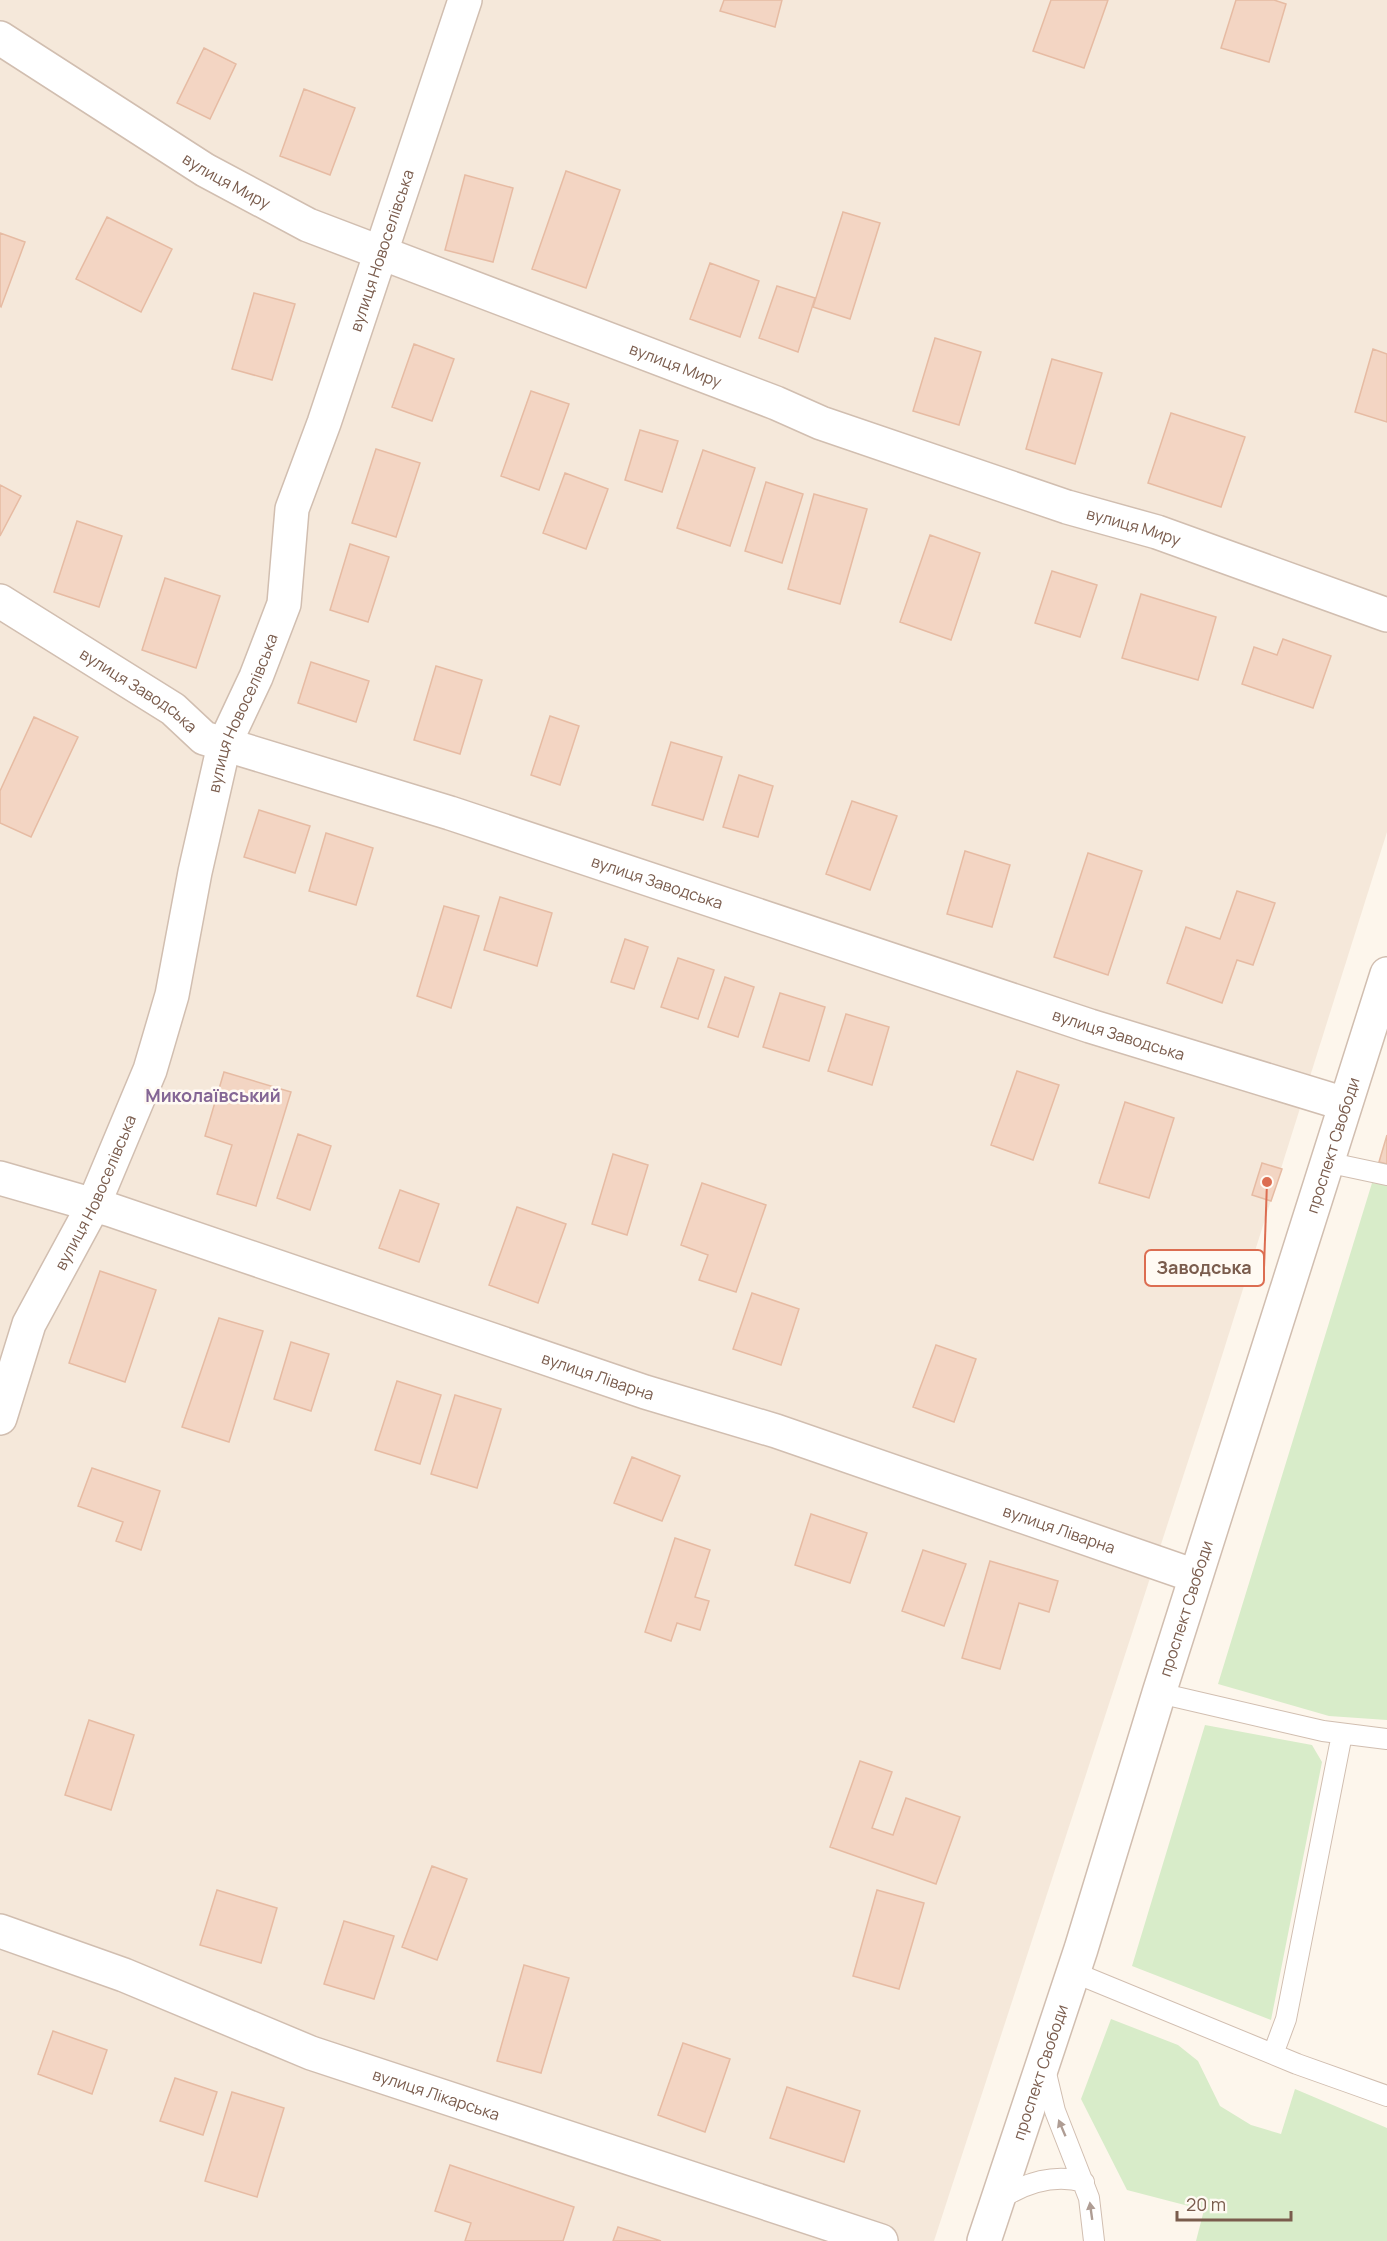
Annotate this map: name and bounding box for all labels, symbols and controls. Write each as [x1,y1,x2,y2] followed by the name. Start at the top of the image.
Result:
[179,148,275,214] street label: вулиця Миру
[344,167,419,334] street label: вулиця Новоселівська
[626,337,726,393] street label: вулиця Миру
[1084,502,1184,551] street label: вулиця Миру
[203,630,283,795] street label: вулиця Новоселівська
[76,643,202,737] street label: вулиця Заводська
[589,850,726,914] street label: вулиця Заводська
[1050,1003,1187,1065] street label: вулиця Заводська
[1301,1074,1365,1216] street label: проспект Свободи
[145,1083,281,1107] district label: Миколаївський
[49,1111,141,1274] street label: вулиця Новоселівська
[1145,1250,1264,1286] callout: Заводська
[1156,1255,1252,1279] text: Заводська
[539,1347,657,1405] street label: вулиця Ліварна
[1000,1499,1118,1559] street label: вулиця Ліварна
[1154,1538,1218,1679] street label: проспект Свободи
[1007,2001,1073,2143] street label: проспект Свободи
[370,2063,503,2125] street label: вулиця Лікарська
[1057,2119,1066,2137] one-way arrow
[1177,2184,1291,2222] scale bar
[1186,2192,1226,2216] text: 20 m
[1087,2202,1096,2221] one-way arrow

